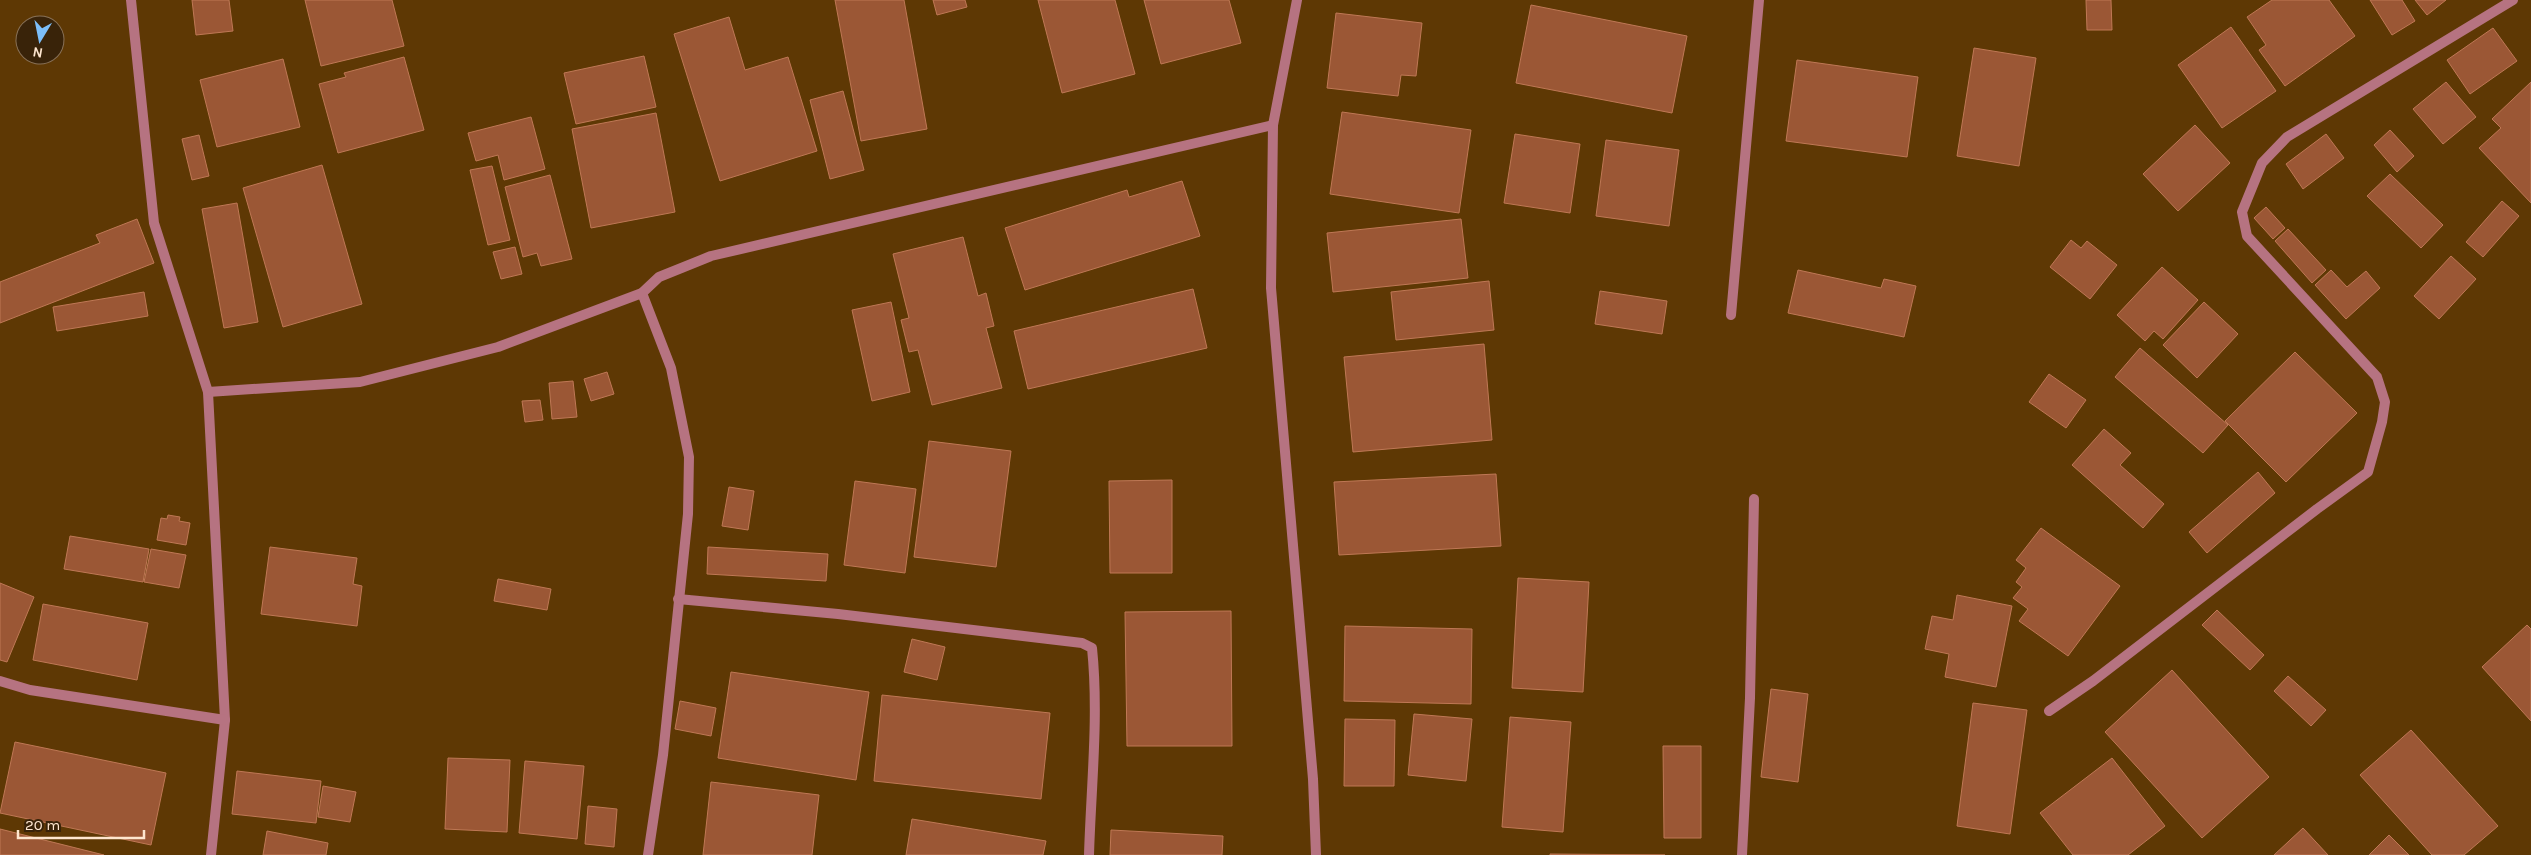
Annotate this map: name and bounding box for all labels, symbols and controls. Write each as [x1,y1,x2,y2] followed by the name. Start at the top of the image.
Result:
[15,15,65,65] north arrow
[31,43,44,62] text: N
[18,808,144,840] scale bar
[25,816,60,834] text: 20 m

